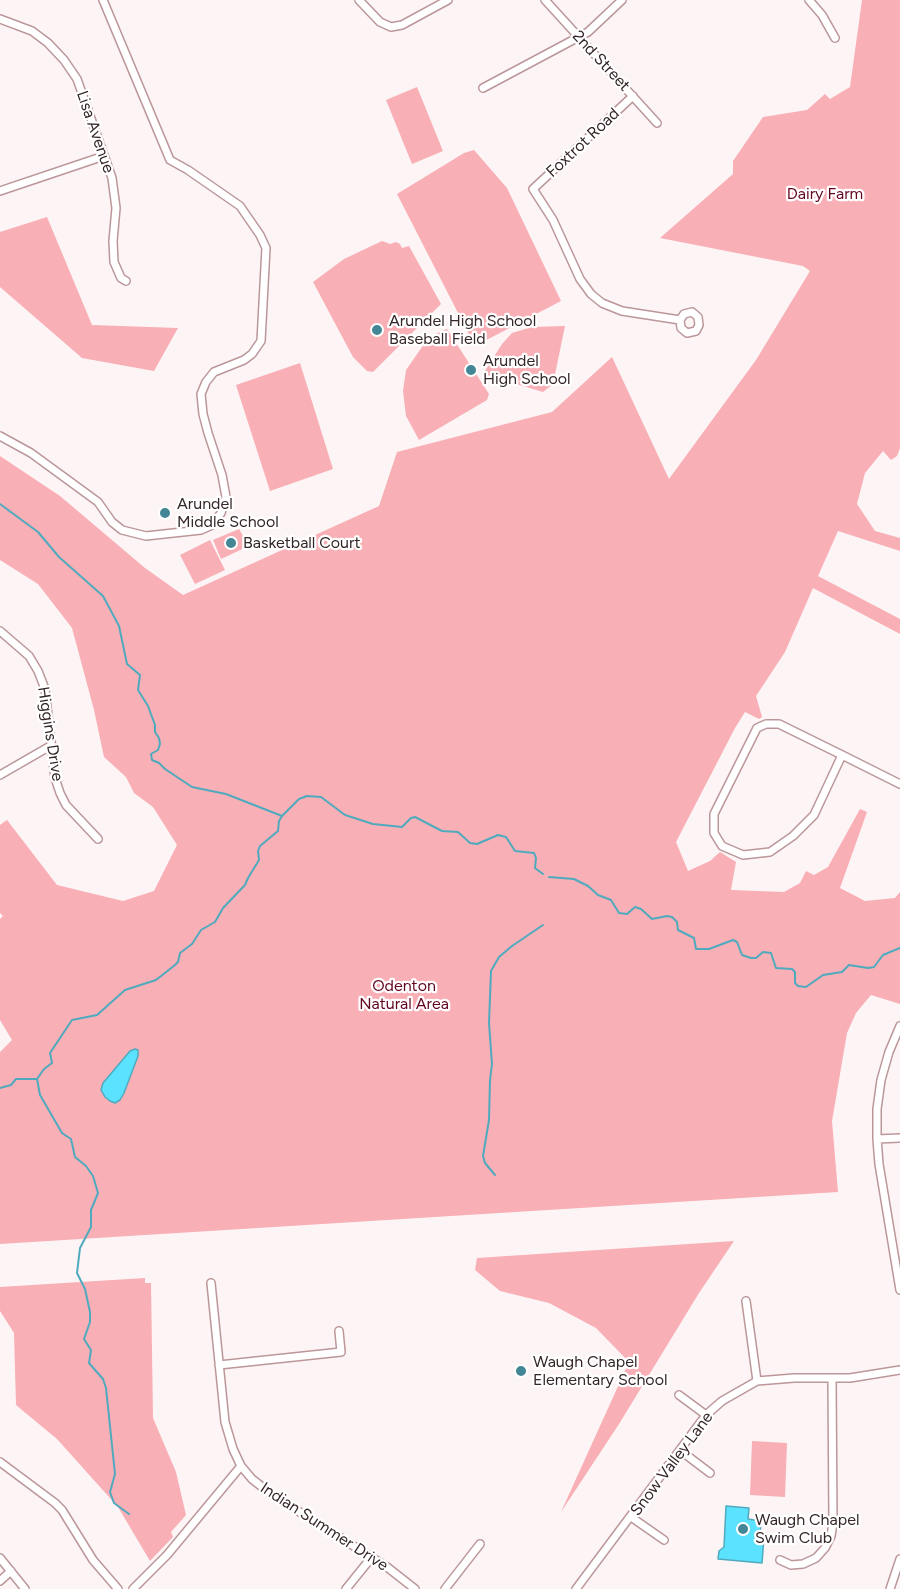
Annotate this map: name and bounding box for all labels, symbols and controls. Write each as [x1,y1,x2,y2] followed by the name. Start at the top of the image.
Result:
[568,27,634,95] street label: 2nd Street
[72,88,118,176] street label: Lisa Avenue
[542,104,624,182] street label: Foxtrot Road
[787,184,863,204] park label: Dairy Farm
[389,311,536,349] place label: Arundel High School Baseball Field
[370,323,384,337] marker: Arundel High School Baseball Field
[483,351,570,389] place label: Arundel High School
[464,363,478,377] marker: Arundel High School
[177,494,279,532] place label: Arundel Middle School
[158,506,172,520] marker: Arundel Middle School
[243,533,360,553] place label: Basketball Court
[224,536,238,550] marker: Basketball Court
[33,685,67,783] street label: Higgins Drive
[359,976,449,1014] park label: Odenton Natural Area
[533,1352,667,1390] place label: Waugh Chapel Elementary School
[514,1364,528,1378] marker: Waugh Chapel Elementary School
[627,1408,717,1520] street label: Snow Valley Lane
[257,1479,391,1575] street label: Indian Summer Drive
[755,1510,859,1548] place label: Waugh Chapel Swim Club
[736,1522,750,1536] marker: Waugh Chapel Swim Club

